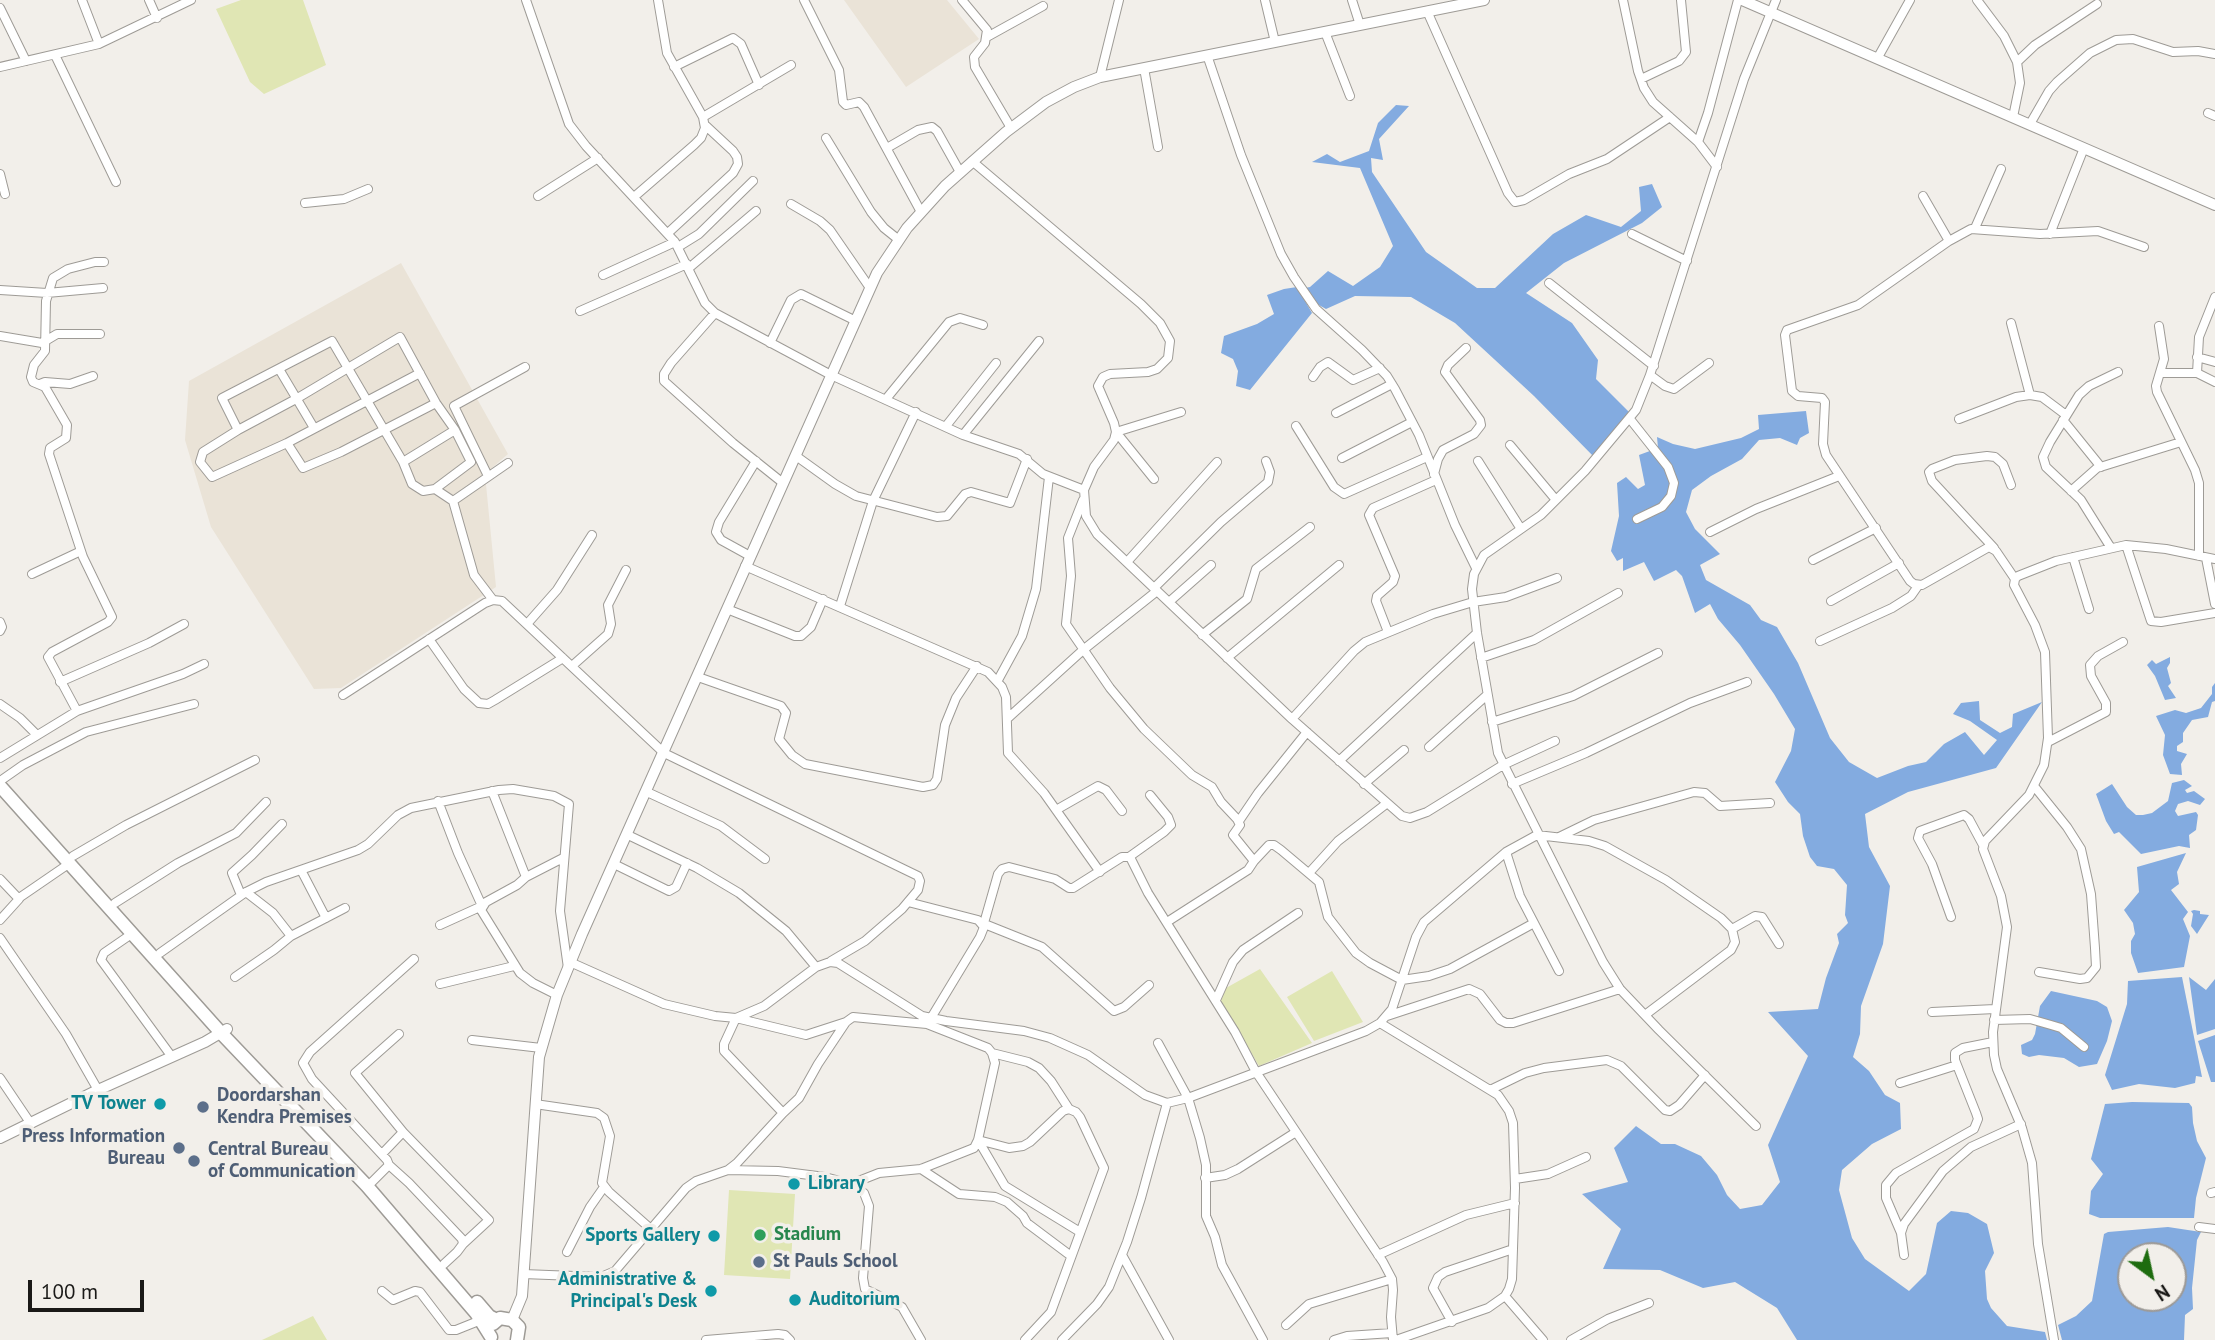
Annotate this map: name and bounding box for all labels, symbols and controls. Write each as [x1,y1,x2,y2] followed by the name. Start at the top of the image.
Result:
[217,1085,352,1129] place label: Doordarshan Kendra Premises
[71,1093,146,1115] place label: TV Tower
[152,1096,168,1112] marker: TV Tower
[195,1099,211,1115] marker: Doordarshan Kendra Premises
[22,1126,165,1170] place label: Press Information Bureau
[208,1139,355,1183] place label: Central Bureau of Communication
[171,1140,187,1156] marker: Press Information Bureau
[186,1153,202,1169] marker: Central Bureau of Communication
[808,1173,865,1195] place label: Library
[786,1176,802,1192] marker: Library
[774,1224,841,1246] place label: Stadium
[585,1225,700,1247] place label: Sports Gallery
[752,1227,768,1243] marker: Stadium
[706,1228,722,1244] marker: Sports Gallery
[2117,1242,2187,1312] north arrow
[773,1251,898,1273] place label: St Pauls School
[751,1254,767,1270] marker: St Pauls School
[32,1266,147,1310] scale bar
[558,1269,697,1313] place label: Administrative & Principal's Desk
[41,1278,98,1305] text: 100 m
[2151,1279,2174,1306] text: N
[703,1283,719,1299] marker: Administrative & Principal's Desk
[809,1289,900,1311] place label: Auditorium
[787,1292,803,1308] marker: Auditorium

